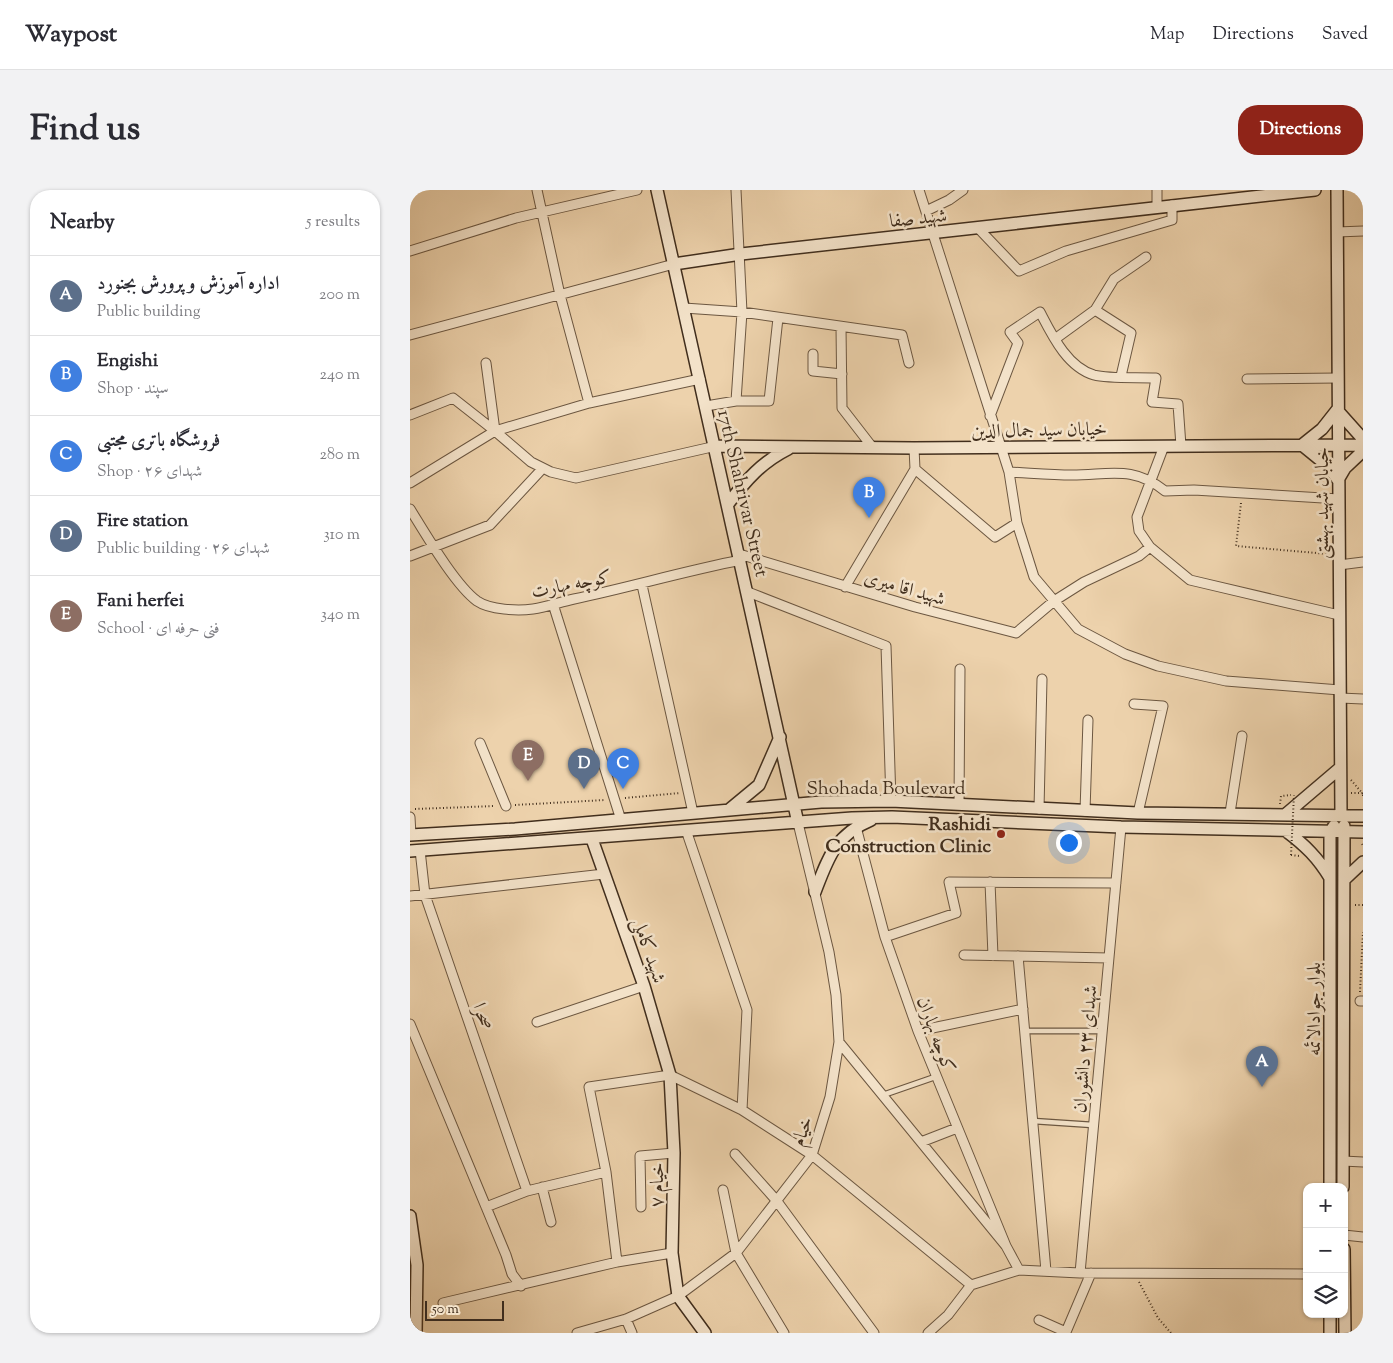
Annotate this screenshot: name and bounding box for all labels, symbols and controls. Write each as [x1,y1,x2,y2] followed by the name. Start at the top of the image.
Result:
[25,18,117,52] text: Waypost
[1150,22,1185,48] text: Map
[1213,22,1294,48] text: Directions
[1322,22,1368,48] text: Saved
[30,105,140,156] text: Find us
[1238,105,1363,155] button: Directions
[888,203,948,236] street label: شهید صفا
[50,208,115,238] text: Nearby
[306,211,360,234] text: 5 results
[97,271,279,298] text: اداره آموزش و پرورش بجنورد
[60,284,73,307] text: A
[319,284,360,307] text: 200 m
[97,301,201,324] text: Public building
[97,348,158,375] text: Engishi
[61,364,71,387] text: B
[319,364,360,387] text: 240 m
[97,378,169,401] text: Shop · سپند
[709,407,774,580] street label: 17th Shahrivar Street
[971,417,1107,446] street label: خیابان سید جمال الدین
[97,428,220,455] text: فروشگاه باتری مجتبی
[60,444,72,467] text: C
[319,444,360,467] text: 280 m
[1310,447,1337,559] street label: خیابان شهید بهشتی
[97,461,202,484] text: Shop · شهدای ۲۶
[853,477,885,518] pin: B
[97,508,189,535] text: Fire station
[60,524,72,547] text: D
[323,524,360,547] text: 310 m
[97,538,270,561] text: Public building · شهدای ۲۶
[529,564,614,606] street label: کوچه مهارت
[861,565,948,614] street label: شهید اقا میری
[97,588,184,615] text: Fani herfei
[61,604,71,627] text: E
[321,604,360,627] text: 340 m
[97,618,219,641] text: School · فنی حرفه ای
[512,740,544,781] pin: E
[568,748,600,789] pin: D
[607,748,639,789] pin: C
[806,776,966,803] street label: Shohada Boulevard
[825,812,992,861] place label: Rashidi Construction Clinic
[995,828,1007,840] marker: Rashidi Construction Clinic
[1056,830,1082,856] your location
[624,914,671,987] street label: شهید کاملی
[1302,962,1329,1056] street label: بلوار جوادالائمه
[1067,984,1106,1114] street label: شهدای ۲۳ دانشوران
[908,993,961,1077] street label: کوچه بهاران
[464,1000,499,1034] street label: صحرا
[1246,1046,1278,1087] pin: A
[786,1113,822,1151] street label: خیام
[645,1162,673,1208] street label: خیام ۷
[1303,1183,1348,1318] map controls
[1303,1183,1348,1228] button: +
[1303,1228,1348,1273] button: −
[1303,1273,1348,1318] button: layers
[425,1298,504,1321] scale bar
[432,1300,459,1320] text: 50 m

